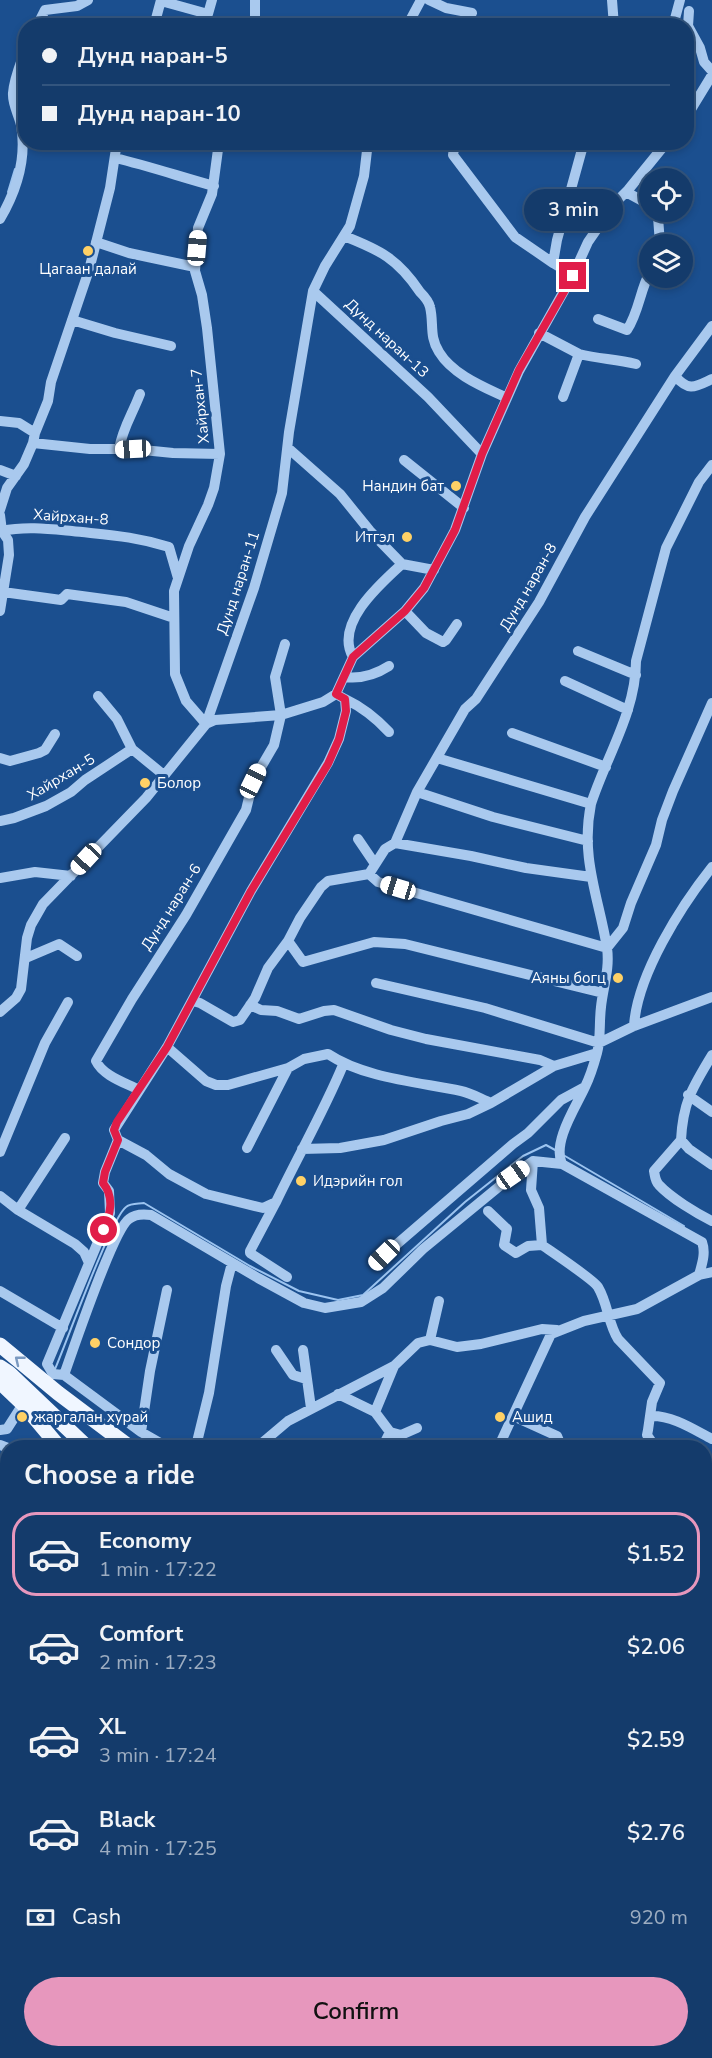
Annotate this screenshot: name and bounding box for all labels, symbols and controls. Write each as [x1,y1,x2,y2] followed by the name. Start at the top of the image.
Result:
[78,41,228,71] text: Дунд наран-5
[78,99,241,129] text: Дунд наран-10
[639,168,693,288] map controls
[639,168,693,222] button: locate
[524,189,622,231] callout: 3 min
[548,196,599,223] text: 3 min
[186,229,208,267] car
[639,234,693,288] button: layers
[81,244,95,258] marker: Цагаан далай
[39,259,137,279] place label: Цагаан далай
[559,262,586,289] route end
[341,294,433,382] street label: Дунд наран-13
[186,367,214,445] street label: Хайрхан-7
[115,439,151,459] car
[362,476,444,496] place label: Нандин бат
[449,479,463,493] marker: Нандин бат
[33,504,109,530] street label: Хайрхан-8
[355,527,395,547] place label: Итгэл
[212,529,264,637] street label: Дунд наран-11
[400,530,414,544] marker: Итгэл
[495,539,561,635] street label: Дунд наран-8
[23,749,99,805] street label: Хайрхан-5
[237,761,269,801] car
[157,773,201,793] place label: Болор
[138,776,152,790] marker: Болор
[67,840,105,878] car
[136,860,206,954] street label: Дунд наран-6
[378,874,418,902] car
[531,968,606,988] place label: Аяны богц
[611,971,625,985] marker: Аяны богц
[493,1157,533,1193] car
[313,1171,403,1191] place label: Идэрийн гол
[294,1174,308,1188] marker: Идэрийн гол
[90,1216,117,1243] route start
[365,1236,403,1274] car
[107,1333,161,1353] place label: Сондор
[88,1336,102,1350] marker: Сондор
[14,1357,25,1368] one-way arrow
[34,1407,148,1427] place label: жаргалан хурай
[512,1407,553,1427] place label: Ашид
[15,1410,29,1424] marker: жаргалан хурай
[493,1410,507,1424] marker: Ашид
[24,1457,195,1494] text: Choose a ride
[99,1526,191,1556] text: Economy
[27,1527,81,1581] icon: car
[627,1539,685,1569] text: $1.52
[99,1556,217,1583] text: 1 min · 17:22
[99,1619,183,1649] text: Comfort
[27,1620,81,1674] icon: car
[627,1632,685,1662] text: $2.06
[99,1649,217,1676] text: 2 min · 17:23
[99,1712,126,1742] text: XL
[27,1713,81,1767] icon: car
[627,1725,685,1755] text: $2.59
[99,1742,217,1769] text: 3 min · 17:24
[99,1805,155,1835] text: Black
[27,1806,81,1860] icon: car
[627,1818,685,1848] text: $2.76
[99,1835,217,1862] text: 4 min · 17:25
[24,1901,57,1934] icon: cash
[72,1902,121,1932] text: Cash
[630,1904,688,1931] text: 920 m
[24,1977,688,2046] button: Confirm

